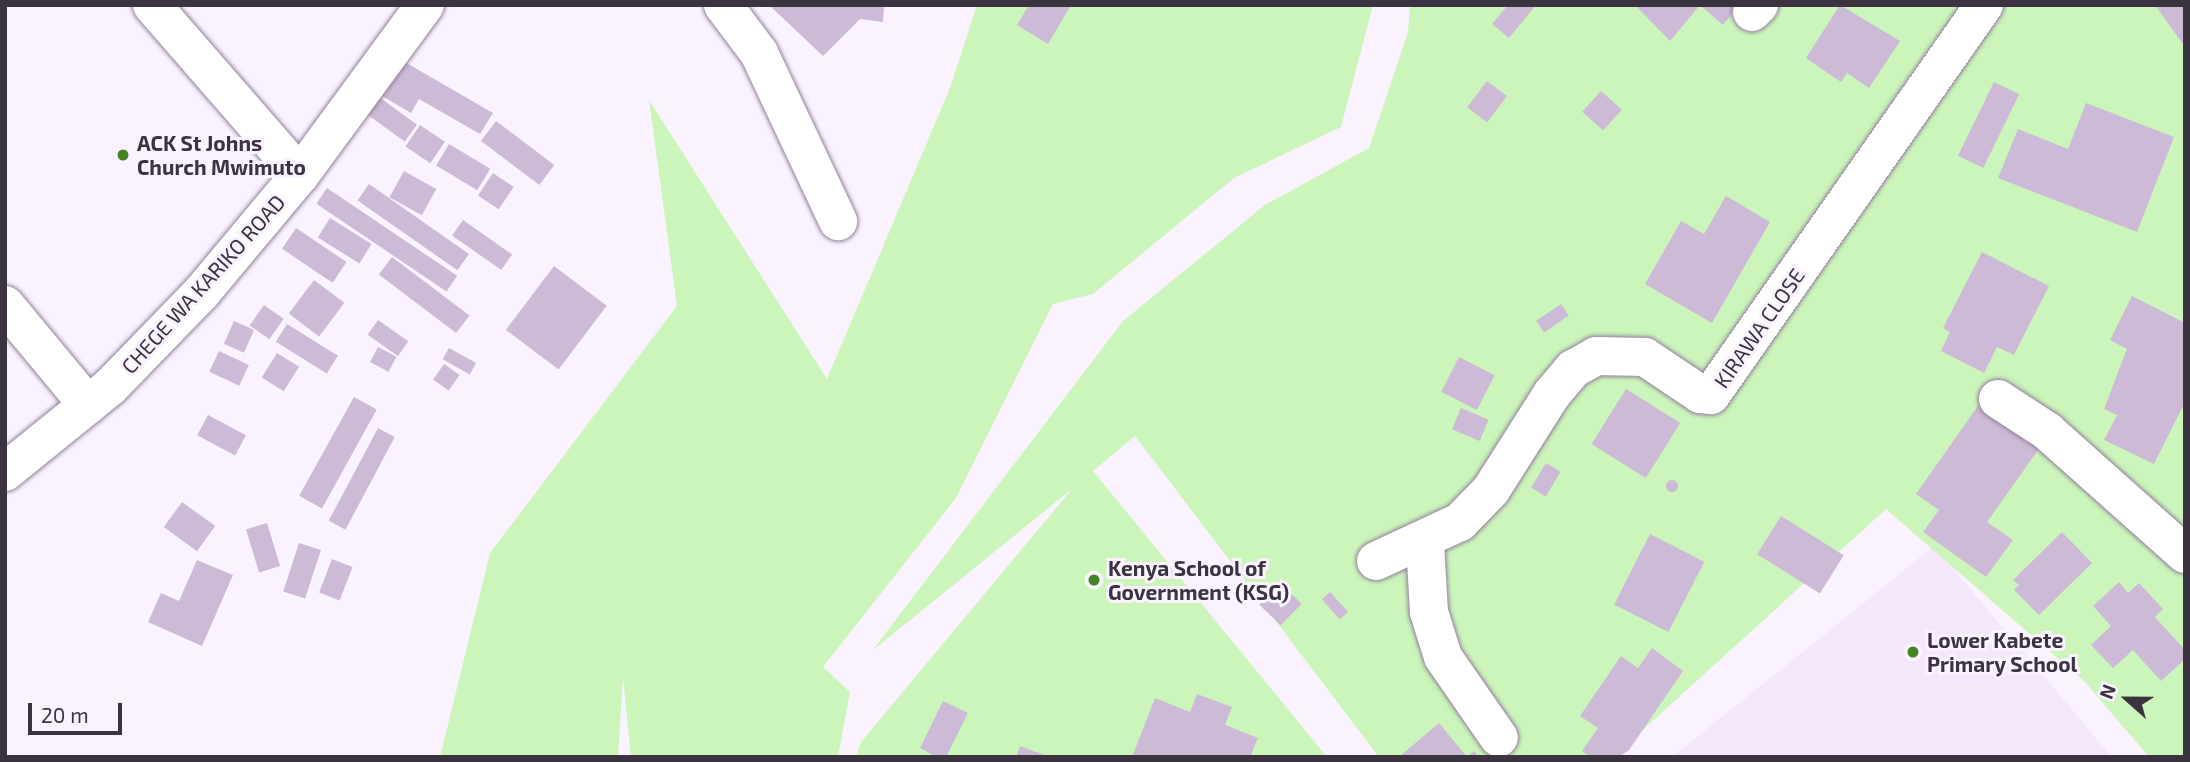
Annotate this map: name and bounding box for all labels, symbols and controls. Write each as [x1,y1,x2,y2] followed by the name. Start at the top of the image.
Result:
[137,130,306,180] place label: ACK St Johns Church Mwimuto
[115,147,131,163] marker: ACK St Johns Church Mwimuto
[116,189,290,379] street label: CHEGE WA KARIKO ROAD
[1708,263,1810,393] street label: KIRAWA CLOSE
[1108,555,1289,605] place label: Kenya School of Government (KSG)
[1086,572,1102,588] marker: Kenya School of Government (KSG)
[1927,627,2078,677] place label: Lower Kabete Primary School
[1905,644,1921,660] marker: Lower Kabete Primary School
[2092,664,2162,734] north arrow
[2094,681,2120,702] text: N
[32,688,126,732] scale bar
[41,702,89,727] text: 20 m

